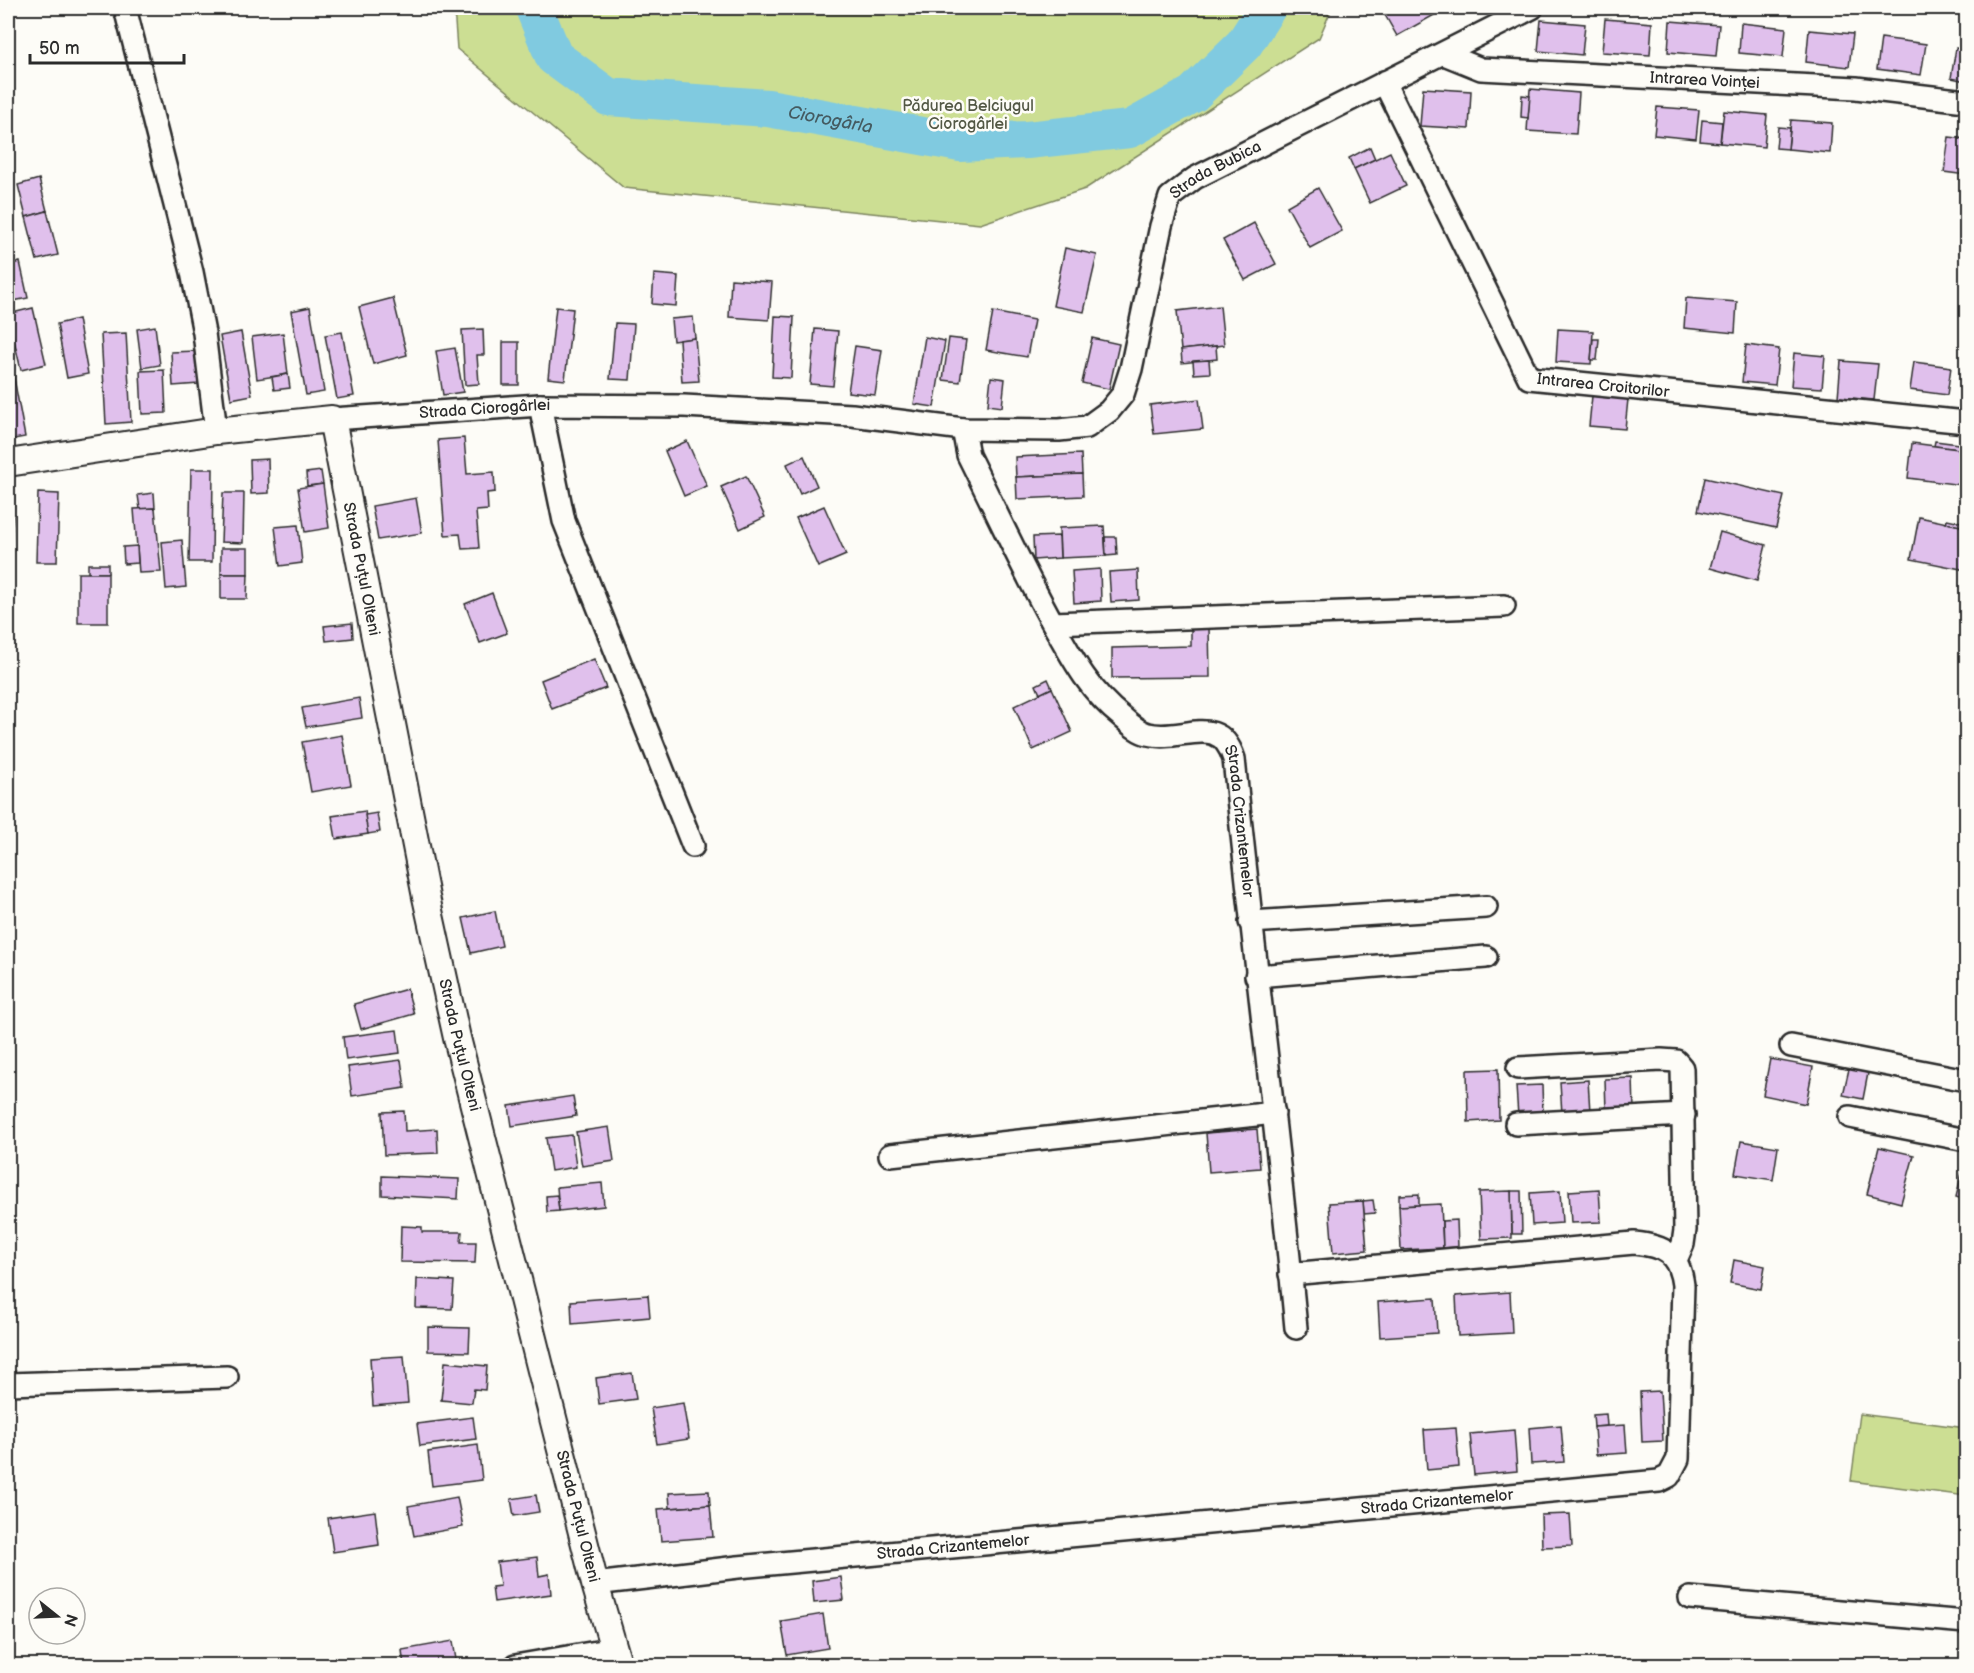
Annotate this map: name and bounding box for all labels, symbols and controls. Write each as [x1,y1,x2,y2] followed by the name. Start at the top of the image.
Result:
[30,27,184,65] scale bar
[39,38,80,59] text: 50 m
[1649,68,1760,93] street label: Intrarea Voinței
[902,97,1034,134] park label: Pădurea Belciugul Ciorogârlei
[786,101,874,137] water label: Ciorogârla
[1166,137,1264,203] street label: Strada Bubica
[1536,369,1670,402] street label: Intrarea Croitorilor
[419,395,550,423] street label: Strada Ciorogârlei
[339,501,384,637] street label: Strada Puțul Olteni
[1220,742,1258,898] street label: Strada Crizantemelor
[435,977,485,1113] street label: Strada Puțul Olteni
[552,1448,604,1584] street label: Strada Puțul Olteni
[1360,1485,1514,1518] street label: Strada Crizantemelor
[876,1530,1030,1563] street label: Strada Crizantemelor
[27,1586,87,1646] north arrow
[59,1612,81,1629] text: N

